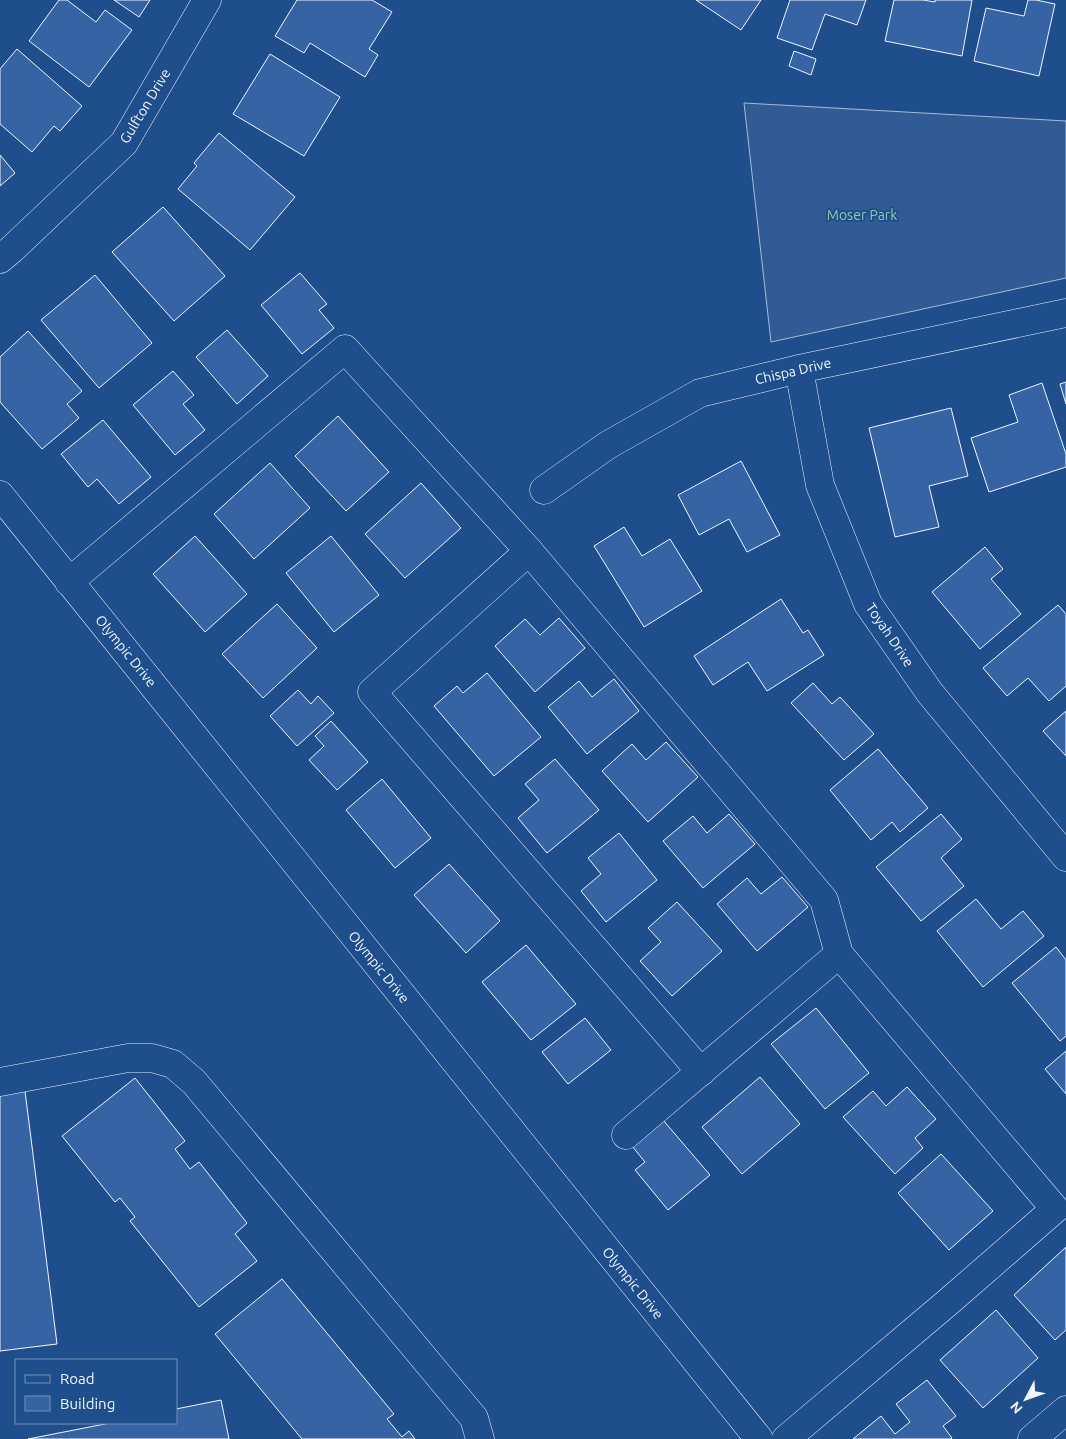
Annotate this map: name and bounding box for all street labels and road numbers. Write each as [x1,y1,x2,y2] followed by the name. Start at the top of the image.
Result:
[116,66,174,146] street label: Gulfton Drive
[753,354,833,388] street label: Chispa Drive
[863,600,917,670] street label: Toyah Drive
[92,612,160,690] street label: Olympic Drive
[345,928,413,1006] street label: Olympic Drive
[599,1244,667,1322] street label: Olympic Drive

